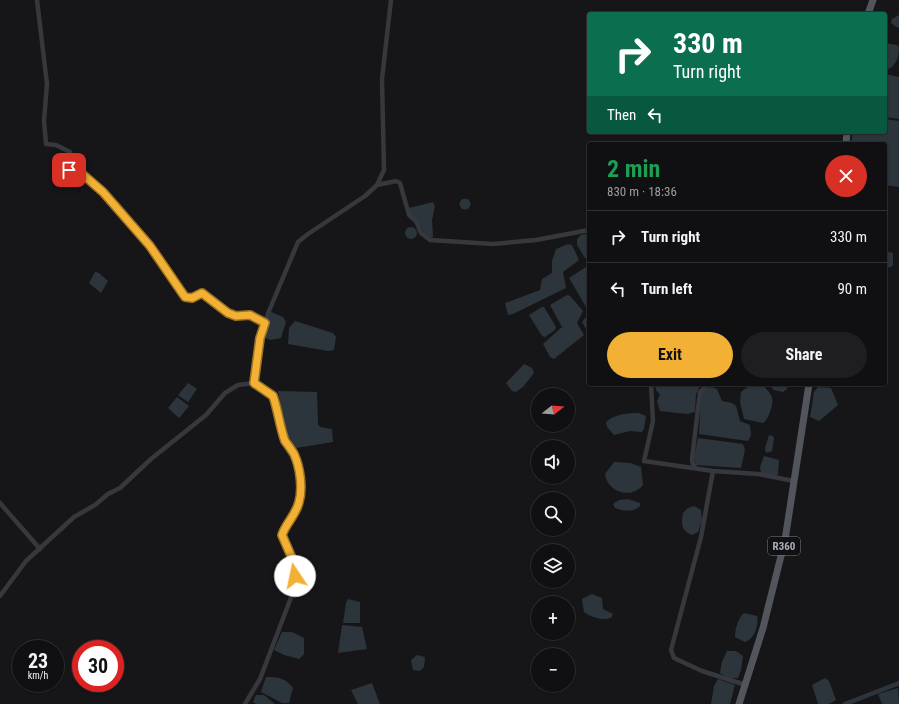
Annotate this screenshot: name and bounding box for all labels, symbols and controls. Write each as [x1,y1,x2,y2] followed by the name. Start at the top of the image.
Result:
[673,27,743,60] text: 330 m
[607,28,659,80] icon: right
[673,61,741,82] text: Turn right
[644,104,666,126] icon: left
[607,106,636,124] text: Then
[52,153,86,187] pin
[607,155,660,183] text: 2 min
[825,155,867,197] button: close
[58,159,80,181] icon: arrive
[607,184,677,199] text: 830 m · 18:36
[607,226,629,248] icon: right
[641,228,700,246] text: Turn right
[830,228,867,246] text: 330 m
[607,278,629,300] icon: left
[641,280,692,298] text: Turn left
[837,280,867,298] text: 90 m
[607,332,733,378] button: Exit
[741,332,867,378] button: Share
[531,388,575,432] north arrow
[531,388,575,692] map controls
[531,440,575,484] button: sound
[531,492,575,536] button: search
[768,537,800,555] road number: R360
[531,544,575,588] button: layers
[274,555,316,597] position arrow
[531,596,575,640] button: +
[72,640,124,692] speed limit sign: 30
[531,648,575,692] button: −
[28,649,48,673] text: 23
[28,670,48,681] text: km/h

